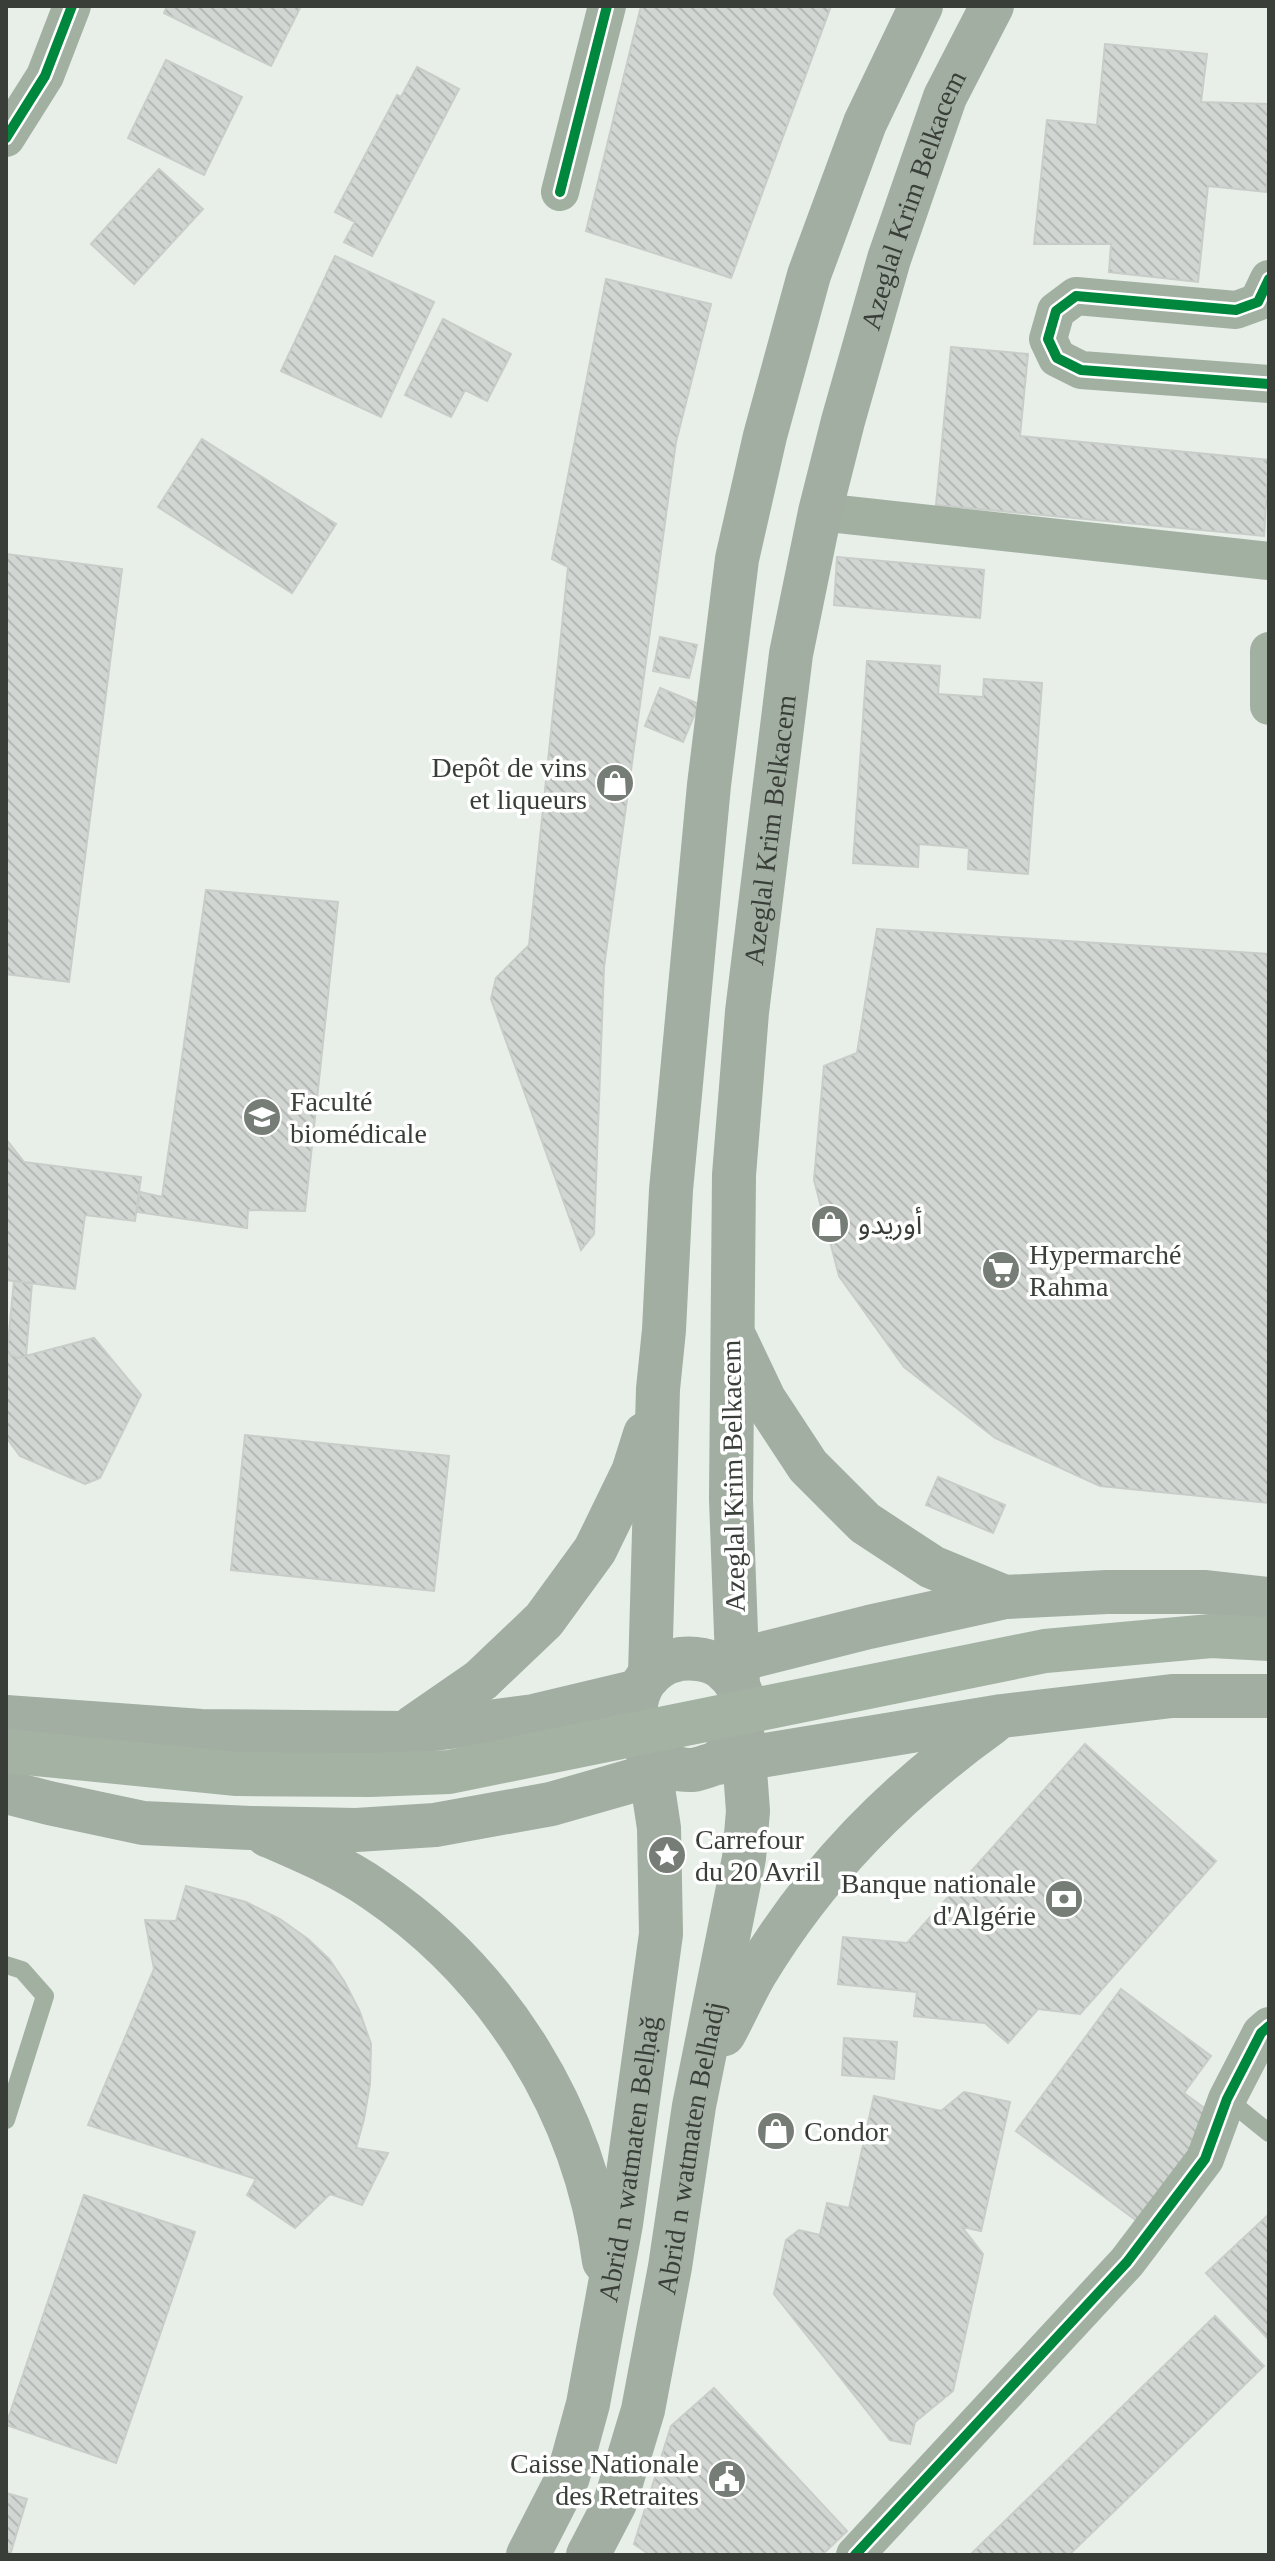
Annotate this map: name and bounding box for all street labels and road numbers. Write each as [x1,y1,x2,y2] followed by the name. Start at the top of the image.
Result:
[854,65,972,333] street label: Azeglal Krim Belkacem
[737,693,801,967] street label: Azeglal Krim Belkacem
[715,1339,751,1612] street label: Azeglal Krim Belkacem
[650,1999,730,2297] street label: Abrid n watmaten Belhadj
[592,2014,665,2304] street label: Abrid n watmaten Belḥaǧ

